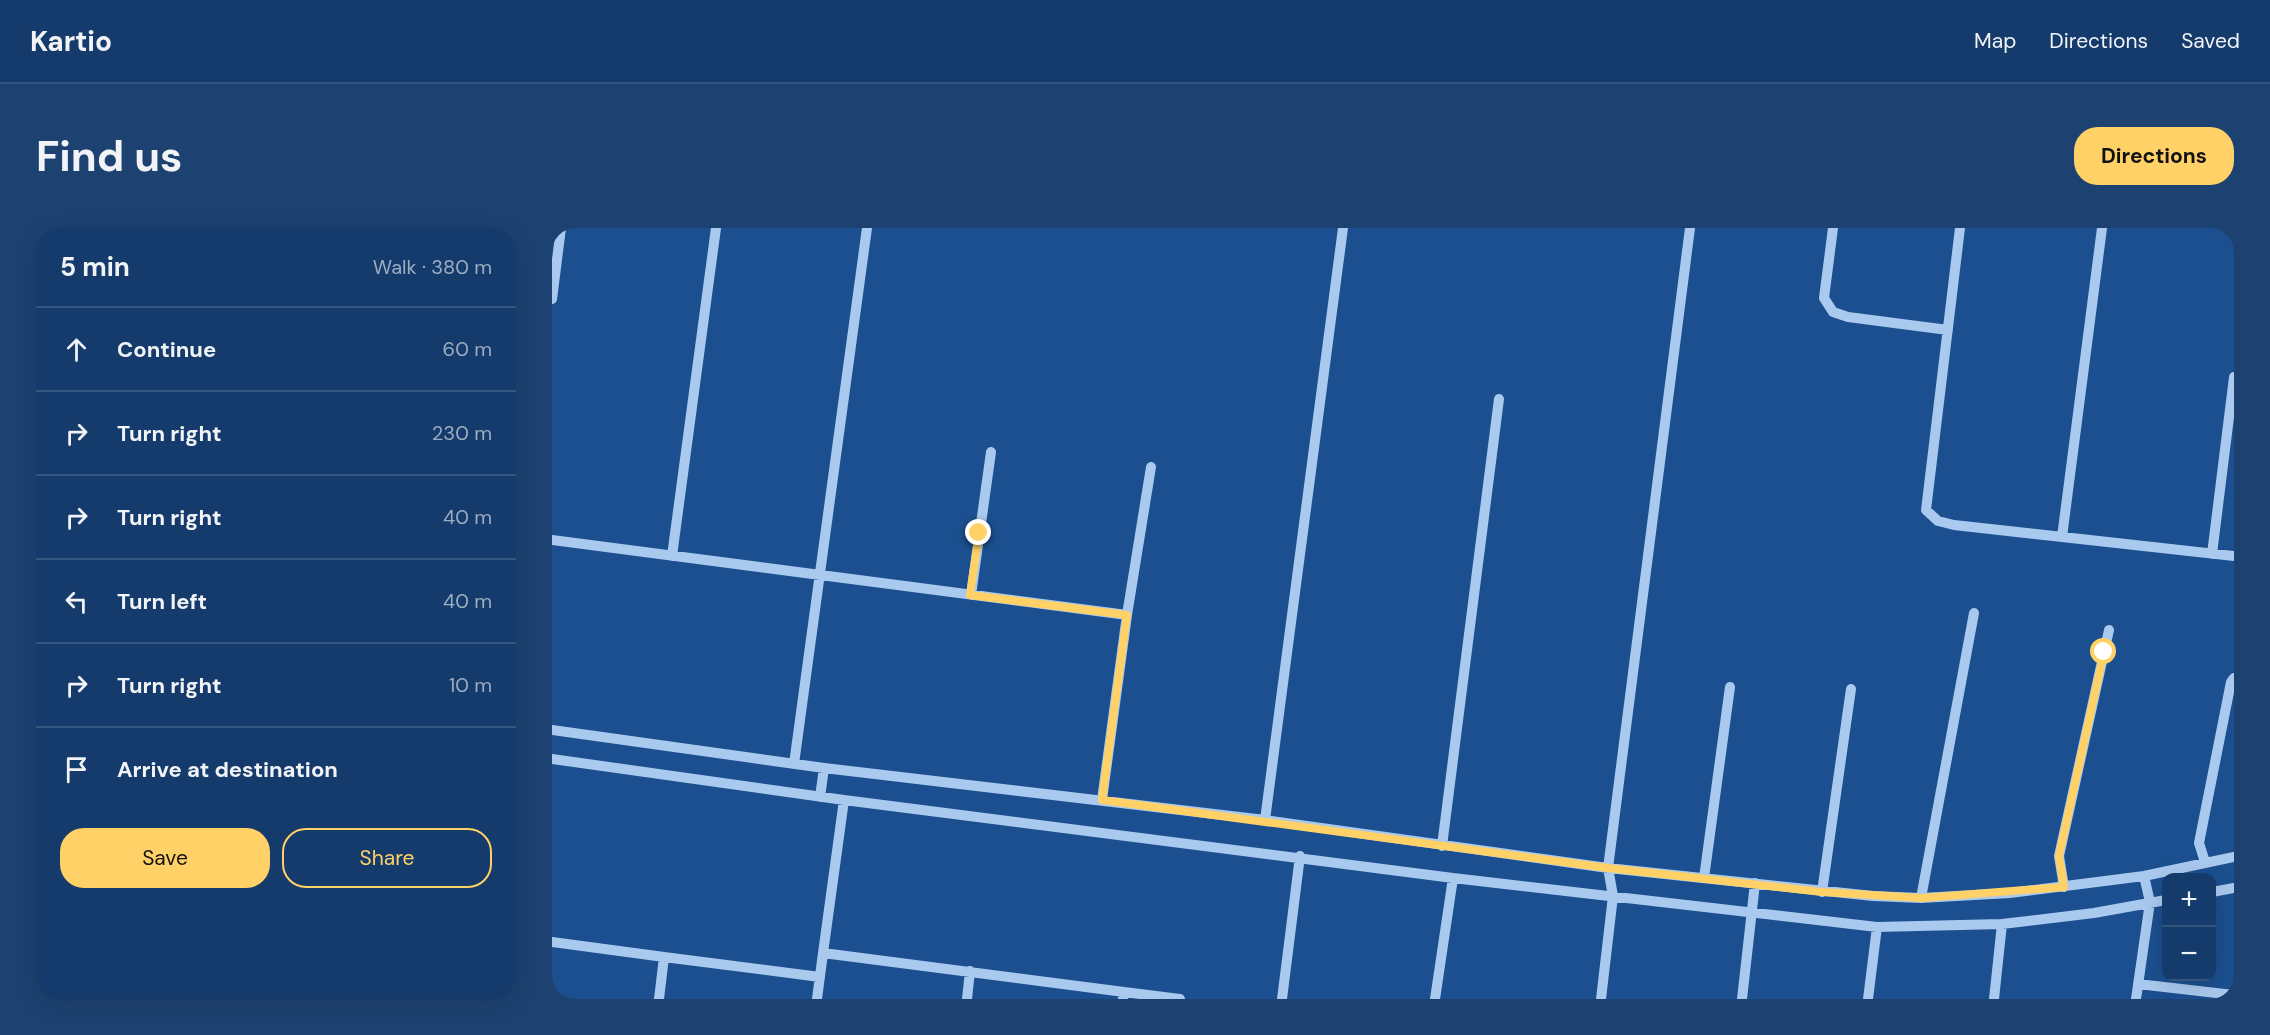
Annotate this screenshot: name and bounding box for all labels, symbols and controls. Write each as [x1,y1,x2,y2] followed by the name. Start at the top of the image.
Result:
[30,23,112,60] text: Kartio
[1974,27,2016,55] text: Map
[2049,27,2148,55] text: Directions
[2181,27,2240,55] text: Saved
[2074,127,2234,185] button: Directions
[36,129,182,184] text: Find us
[60,250,130,284] text: 5 min
[373,254,492,280] text: Walk · 380 m
[60,333,93,366] icon: ahead
[117,335,216,364] text: Continue
[443,336,492,362] text: 60 m
[60,417,93,450] icon: right
[117,419,222,448] text: Turn right
[432,420,492,446] text: 230 m
[60,501,93,534] icon: right
[117,503,222,532] text: Turn right
[443,504,492,530] text: 40 m
[965,519,991,545] route end
[60,585,93,618] icon: left
[117,587,207,616] text: Turn left
[443,588,492,614] text: 40 m
[2090,638,2116,664] route start
[60,669,93,702] icon: right
[117,671,222,700] text: Turn right
[449,672,492,698] text: 10 m
[60,753,93,786] icon: arrive
[117,755,338,784] text: Arrive at destination
[60,828,270,888] button: Save
[282,828,492,888] button: Share
[2162,873,2216,981] map controls
[2162,873,2216,927] button: +
[2162,927,2216,981] button: −

